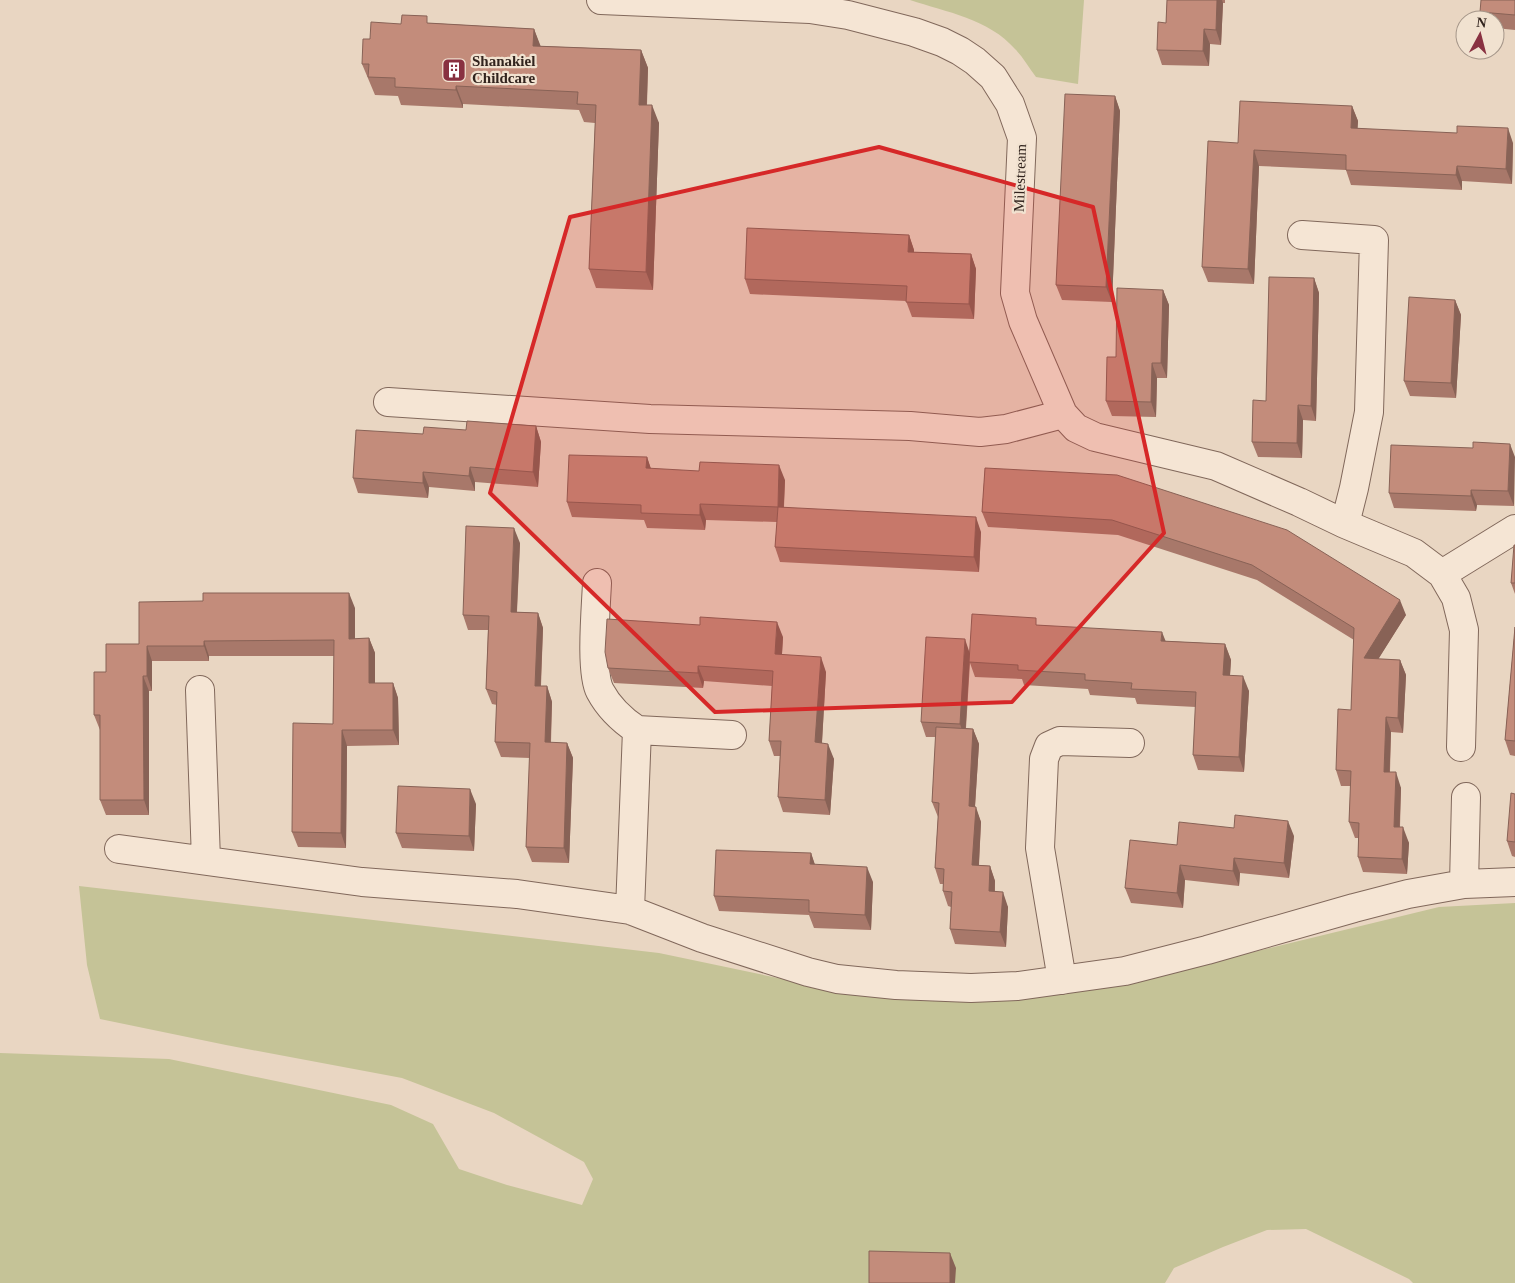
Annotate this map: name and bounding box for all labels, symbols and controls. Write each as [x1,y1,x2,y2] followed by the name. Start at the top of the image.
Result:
[1455,10,1505,60] north arrow
[1476,15,1487,31] text: N
[472,53,535,86] place label: Shanakiel Childcare
[441,57,467,83] building icon: Shanakiel Childcare
[1011,143,1029,212] street label: Milestream

